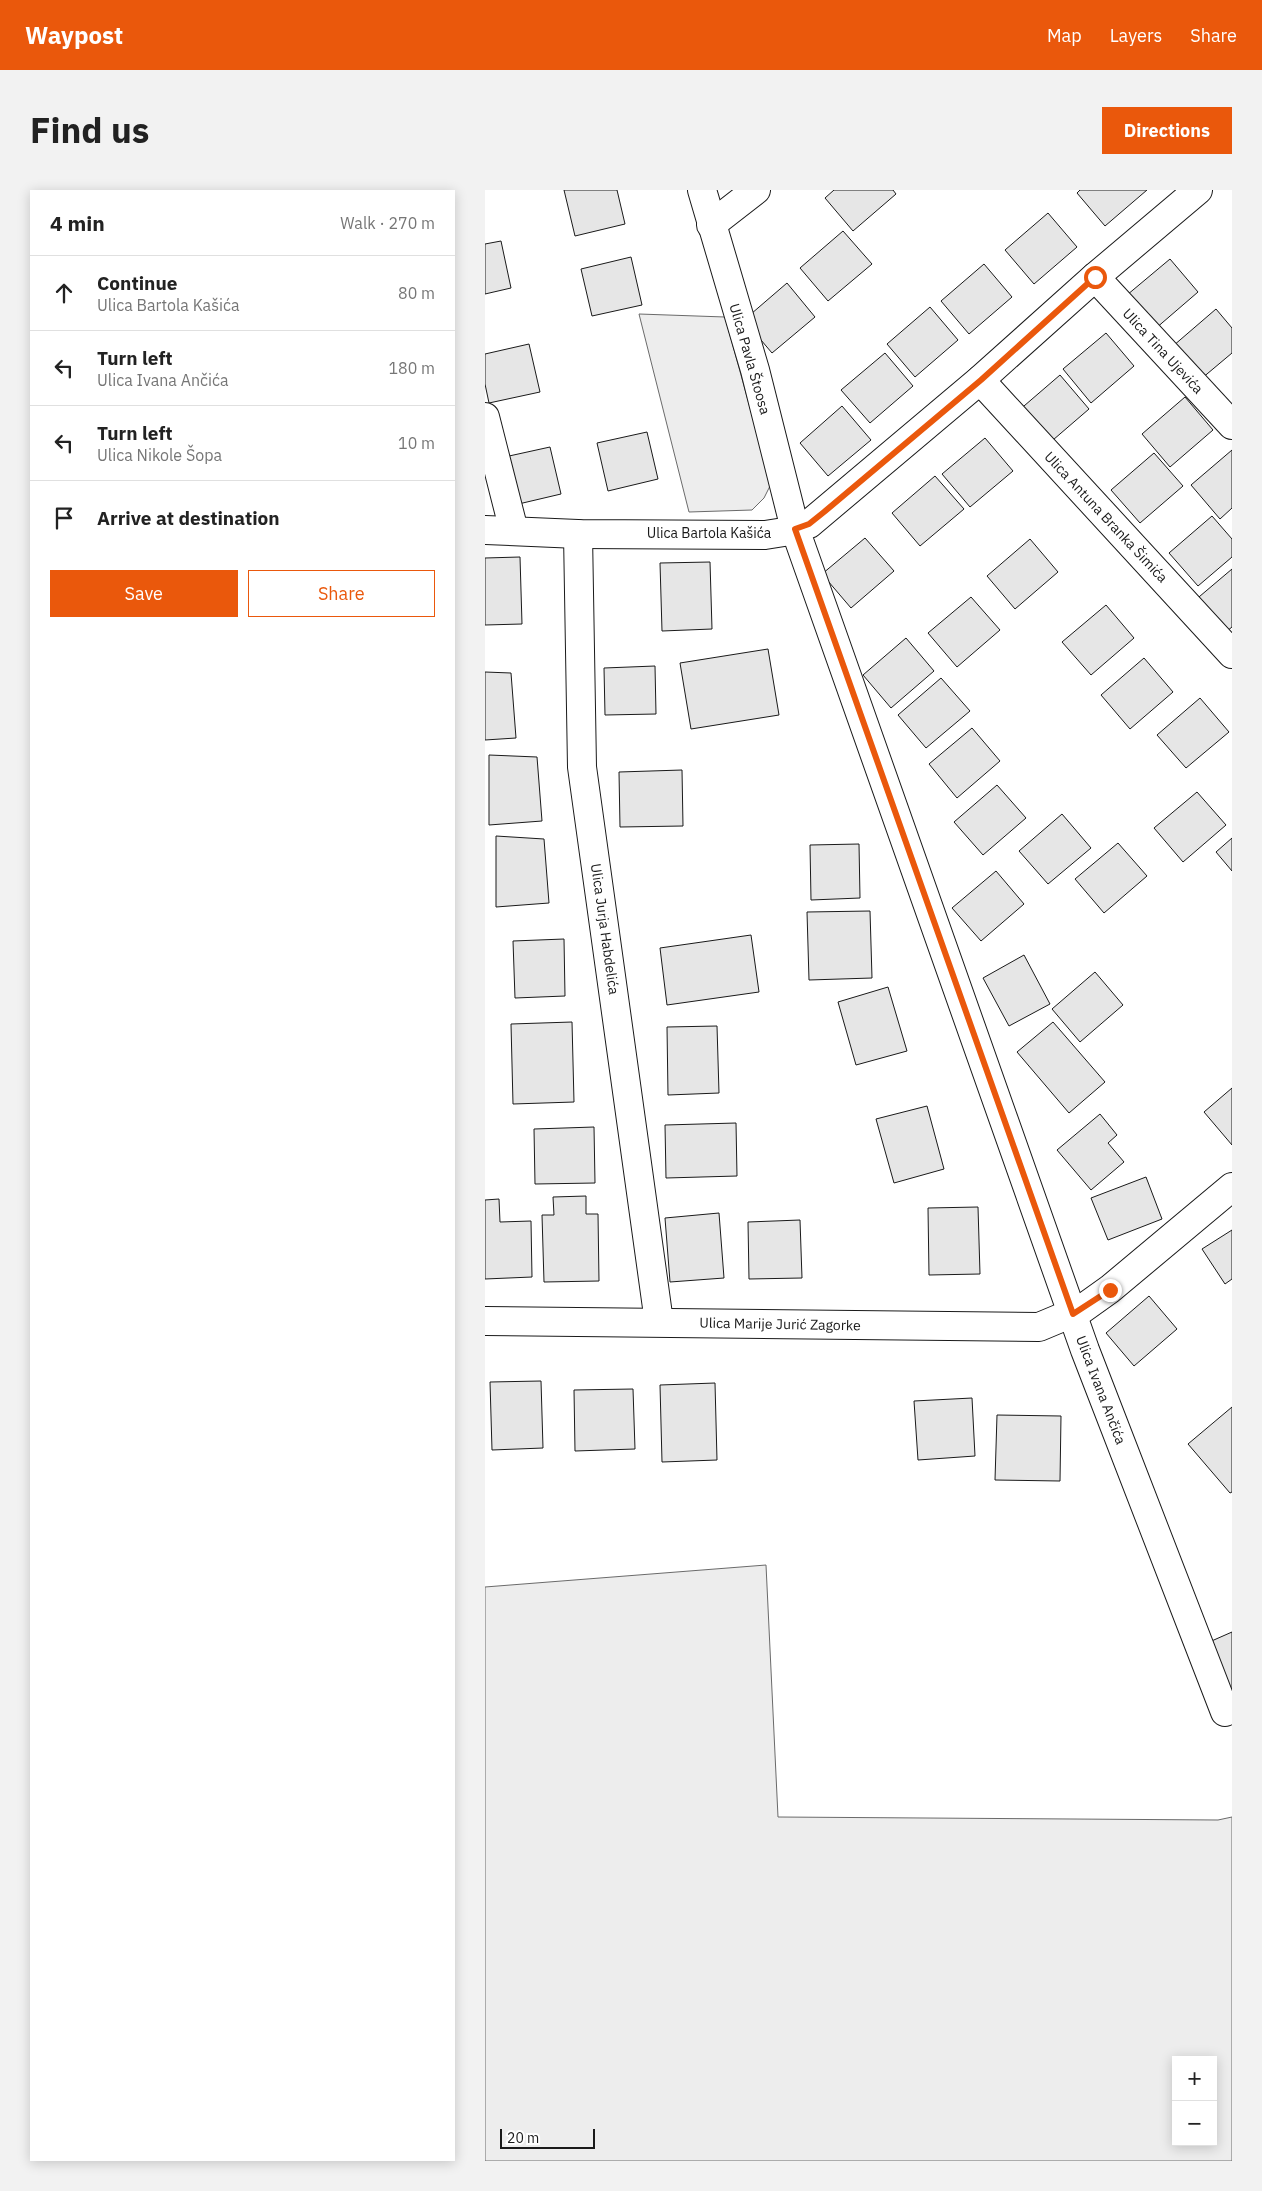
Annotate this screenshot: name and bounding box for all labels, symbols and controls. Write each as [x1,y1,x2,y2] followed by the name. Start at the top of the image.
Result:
[25,19,123,51] text: Waypost
[1047,24,1082,47] text: Map
[1110,24,1162,47] text: Layers
[1190,24,1237,47] text: Share
[30,107,149,153] text: Find us
[1102,107,1232,154] button: Directions
[50,209,105,237] text: 4 min
[340,213,435,233] text: Walk · 270 m
[1084,266,1107,289] route start
[97,271,177,295] text: Continue
[50,279,78,307] icon: ahead
[398,283,435,303] text: 80 m
[97,295,240,315] text: Ulica Bartola Kašića
[726,301,776,417] street label: Ulica Pavla Štoosa
[1119,305,1208,398] street label: Ulica Tina Ujevića
[97,346,173,370] text: Turn left
[50,354,78,382] icon: left
[388,358,435,378] text: 180 m
[97,370,229,390] text: Ulica Ivana Ančića
[97,421,173,445] text: Turn left
[50,429,78,457] icon: left
[398,433,435,453] text: 10 m
[97,445,222,465] text: Ulica Nikole Šopa
[1041,447,1173,587] street label: Ulica Antuna Branka Šimića
[50,504,78,532] icon: arrive
[97,506,280,530] text: Arrive at destination
[647,524,772,542] street label: Ulica Bartola Kašića
[50,570,238,617] button: Save
[248,570,435,617] button: Share
[587,862,623,996] street label: Ulica Jurja Habdelića
[1099,1279,1122,1302] route end
[699,1314,861,1334] street label: Ulica Marije Jurić Zagorke
[1072,1333,1130,1447] street label: Ulica Ivana Ančića
[1172,2056,1217,2146] map controls
[1172,2056,1217,2101] button: +
[1172,2101,1217,2146] button: −
[500,2126,595,2149] scale bar
[507,2129,539,2147] text: 20 m

